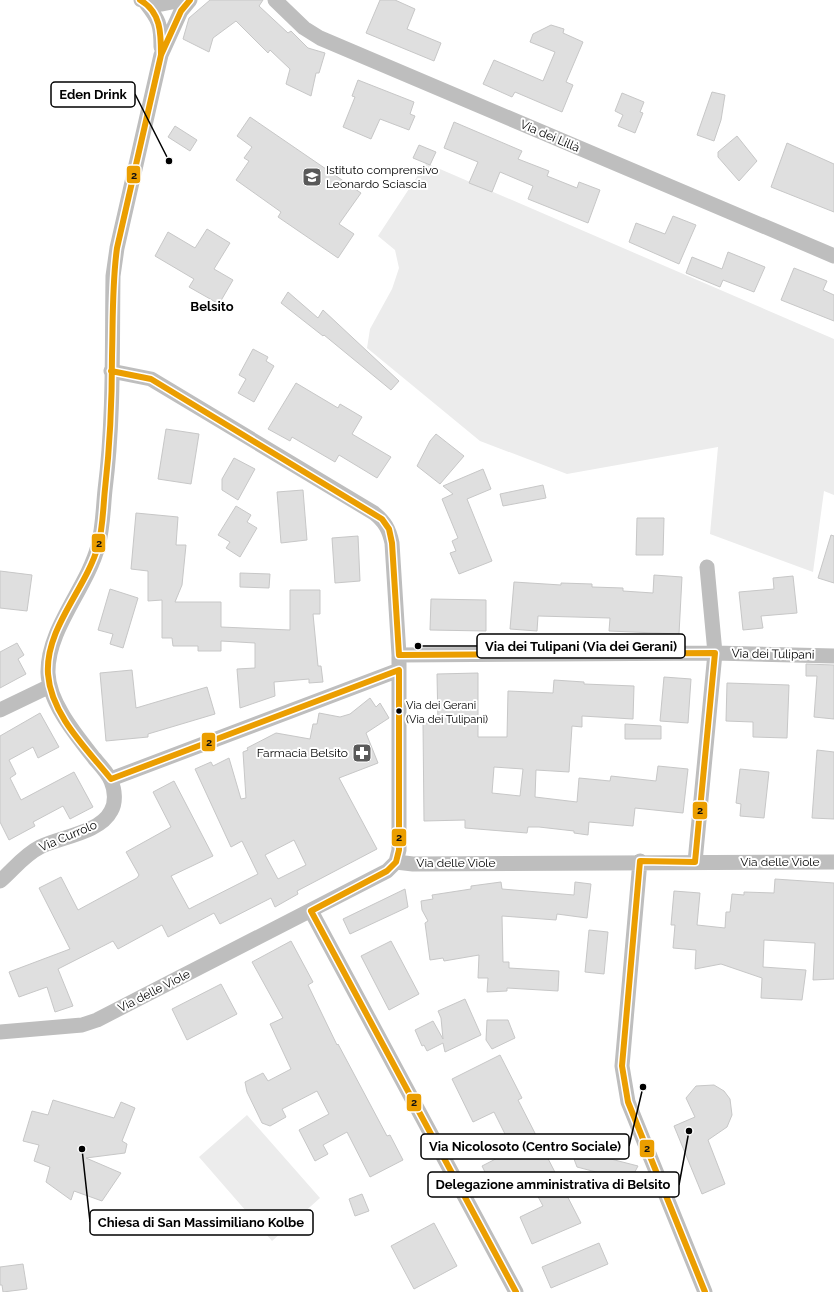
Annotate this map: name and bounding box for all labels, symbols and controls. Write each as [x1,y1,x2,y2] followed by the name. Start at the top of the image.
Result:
[51,82,135,107] callout: Eden Drink
[59,87,128,102] text: Eden Drink
[518,117,582,155] street label: Via dei Lillà
[326,163,439,191] place label: Istituto comprensivo Leonardo Sciascia
[126,165,141,184] line badge: 2
[301,166,323,188] school or university icon: Istituto comprensivo Leonardo Sciascia
[131,169,137,182] text: 2
[190,299,234,314] district label: Belsito
[91,533,106,553] line badge: 2
[96,537,102,550] text: 2
[477,634,685,658] callout: Via dei Tulipani (Via dei Gerani)
[485,639,677,654] text: Via dei Tulipani (Via dei Gerani)
[731,646,815,662] street label: Via dei Tulipani
[406,699,488,726] place label: Via dei Gerani (Via dei Tulipani)
[394,706,404,716] marker: Via dei Gerani (Via dei Tulipani)
[201,732,216,752] line badge: 2
[206,736,212,749] text: 2
[351,742,373,764] pharmacy icon: Farmacia Belsito
[257,746,348,760] place label: Farmacia Belsito
[692,801,708,820] line badge: 2
[697,804,703,817] text: 2
[37,818,99,854] street label: Via Currolo
[391,828,407,847] line badge: 2
[396,831,402,844] text: 2
[740,855,820,869] street label: Via delle Viole
[416,856,496,870] street label: Via delle Viole
[115,967,193,1015] street label: Via delle Viole
[406,1093,422,1112] line badge: 2
[411,1096,417,1109] text: 2
[421,1134,629,1159] callout: Via Nicolosoto (Centro Sociale)
[429,1139,621,1154] text: Via Nicolosoto (Centro Sociale)
[639,1139,655,1158] line badge: 2
[644,1142,650,1155] text: 2
[428,1172,679,1197] callout: Delegazione amministrativa di Belsito
[436,1177,671,1192] text: Delegazione amministrativa di Belsito
[90,1210,313,1235] callout: Chiesa di San Massimiliano Kolbe
[98,1215,304,1230] text: Chiesa di San Massimiliano Kolbe

